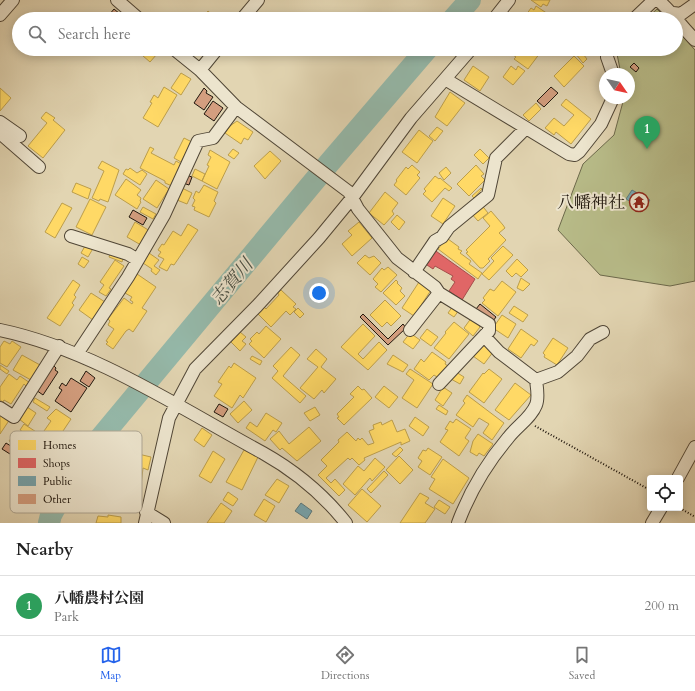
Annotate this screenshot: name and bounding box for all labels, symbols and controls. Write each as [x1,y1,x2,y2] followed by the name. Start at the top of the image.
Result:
[12,12,683,56] search box
[26,23,48,45] icon: search
[58,24,131,44] text: Search here
[599,68,635,104] north arrow
[634,116,660,149] pin: 1
[557,191,625,214] place label: 八幡神社
[628,191,650,213] temple icon: 八幡神社
[205,252,260,311] water label: 志賀川
[309,283,329,303] your location
[10,431,142,513] legend
[43,438,76,453] text: Homes
[43,456,70,471] text: Shops
[43,474,72,489] text: Public
[647,475,683,511] map controls
[647,475,683,511] button: locate
[43,492,72,507] text: Other
[16,538,73,561] text: Nearby
[54,588,144,608] text: 八幡農村公園
[26,597,32,615] text: 1
[645,597,679,615] text: 200 m
[54,608,79,626] text: Park
[100,644,122,683] tab: Map
[321,644,369,683] tab: Directions
[569,644,595,683] tab: Saved

